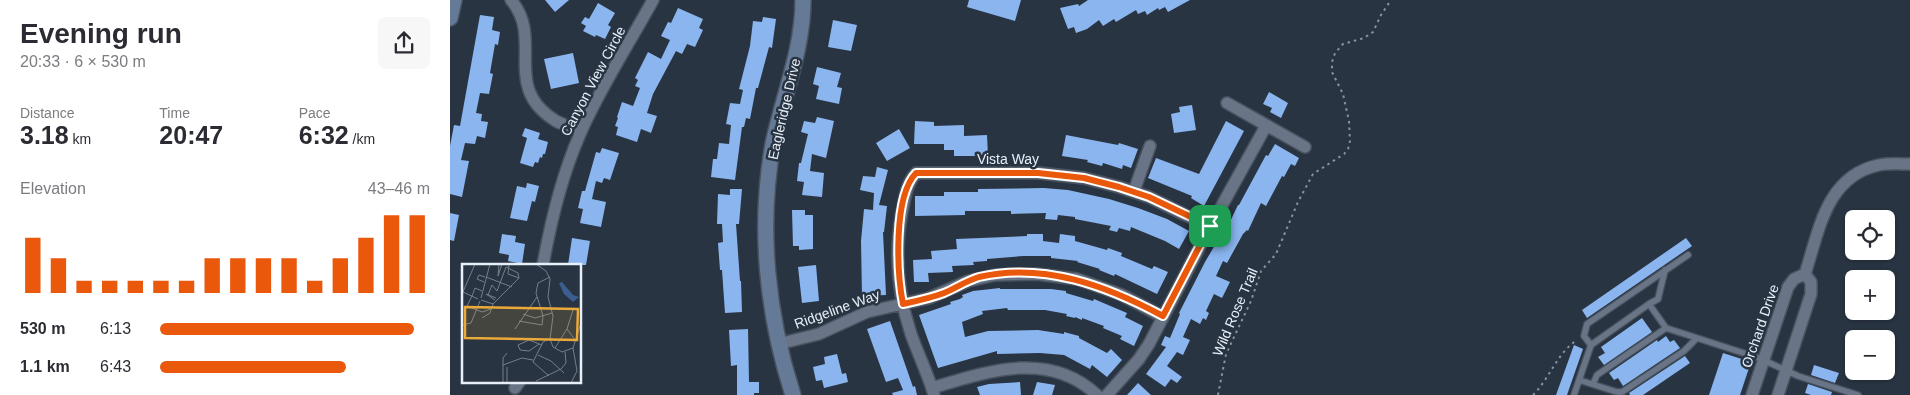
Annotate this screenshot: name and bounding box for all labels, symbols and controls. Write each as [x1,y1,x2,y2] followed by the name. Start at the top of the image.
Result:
[378,17,430,69] button: share
[20,18,182,49] text: Evening run
[557,23,629,139] street label: Canyon View Circle
[20,53,146,70] text: 20:33 · 6 × 530 m
[765,57,803,161] street label: Eagleridge Drive
[20,105,74,121] text: Distance
[159,105,190,121] text: Time
[299,105,331,121] text: Pace
[20,121,69,149] text: 3.18
[159,121,223,149] text: 20:47
[299,121,349,149] text: 6:32
[69,131,91,147] text: km
[349,131,375,147] text: /km
[977,151,1039,167] street label: Vista Way
[20,180,86,197] text: Elevation
[368,180,430,197] text: 43–46 m
[1189,205,1231,247] pin
[1845,210,1895,380] map controls
[1845,210,1895,260] button: locate
[1196,212,1224,240] icon: arrive
[462,264,581,382] inset map
[1209,266,1261,358] street label: Wild Rose Trail
[1845,270,1895,320] button: +
[1738,282,1782,370] street label: Orchard Drive
[792,286,882,332] street label: Ridgeline Way
[20,320,65,337] text: 530 m
[100,320,131,337] text: 6:13
[1845,330,1895,380] button: −
[20,358,70,375] text: 1.1 km
[100,358,131,375] text: 6:43

